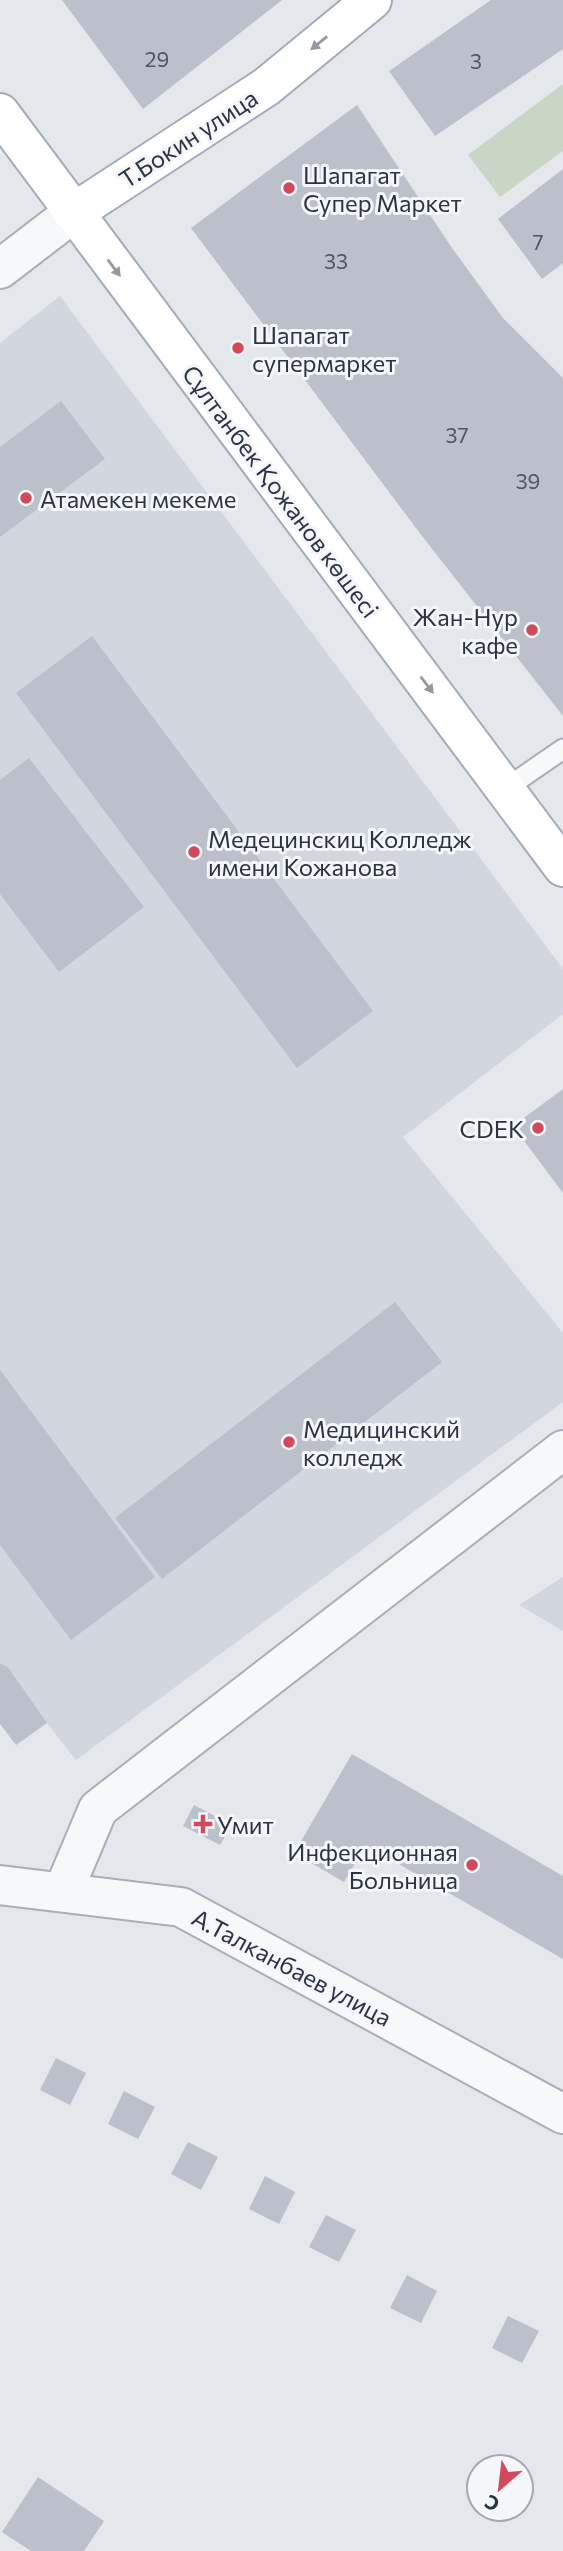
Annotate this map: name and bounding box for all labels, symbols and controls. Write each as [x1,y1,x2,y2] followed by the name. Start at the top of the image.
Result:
[310,36,328,51] one-way arrow
[145,46,169,71] house number: 29
[470,48,482,73] house number: 3
[113,82,263,194] street label: Т.Бокин улица
[303,160,462,217] place label: Шапагат Супер Маркет
[281,180,297,196] marker: Шапагат Супер Маркет
[532,229,544,254] house number: 7
[324,248,348,273] house number: 33
[107,259,121,277] one-way arrow
[252,320,396,377] place label: Шапагат супермаркет
[230,340,246,356] marker: Шапагат супермаркет
[177,359,385,623] street label: Сұлтанбек Қожанов көшесі
[446,422,468,447] house number: 37
[516,468,540,493] house number: 39
[40,484,236,513] place label: Атамекен мекеме
[18,490,34,506] marker: Атамекен мекеме
[413,602,518,659] place label: Жан-Нур кафе
[524,622,540,638] marker: Жан-Нур кафе
[419,676,433,694] one-way arrow
[208,824,472,881] place label: Медецинскиц Колледж имени Кожанова
[186,844,202,860] marker: Медецинскиц Колледж имени Кожанова
[460,1114,524,1143] place label: CDEK
[530,1120,546,1136] marker: CDEK
[303,1414,460,1471] place label: Медицинский колледж
[281,1434,297,1450] marker: Медицинский колледж
[217,1810,274,1839] place label: Умит
[195,1816,211,1832] marker: Умит
[287,1837,458,1894] place label: Инфекционная Больница
[464,1857,480,1873] marker: Инфекционная Больница
[187,1902,397,2032] street label: А.Талканбаев улица
[465,2453,535,2523] north arrow
[481,2490,503,2517] text: С

